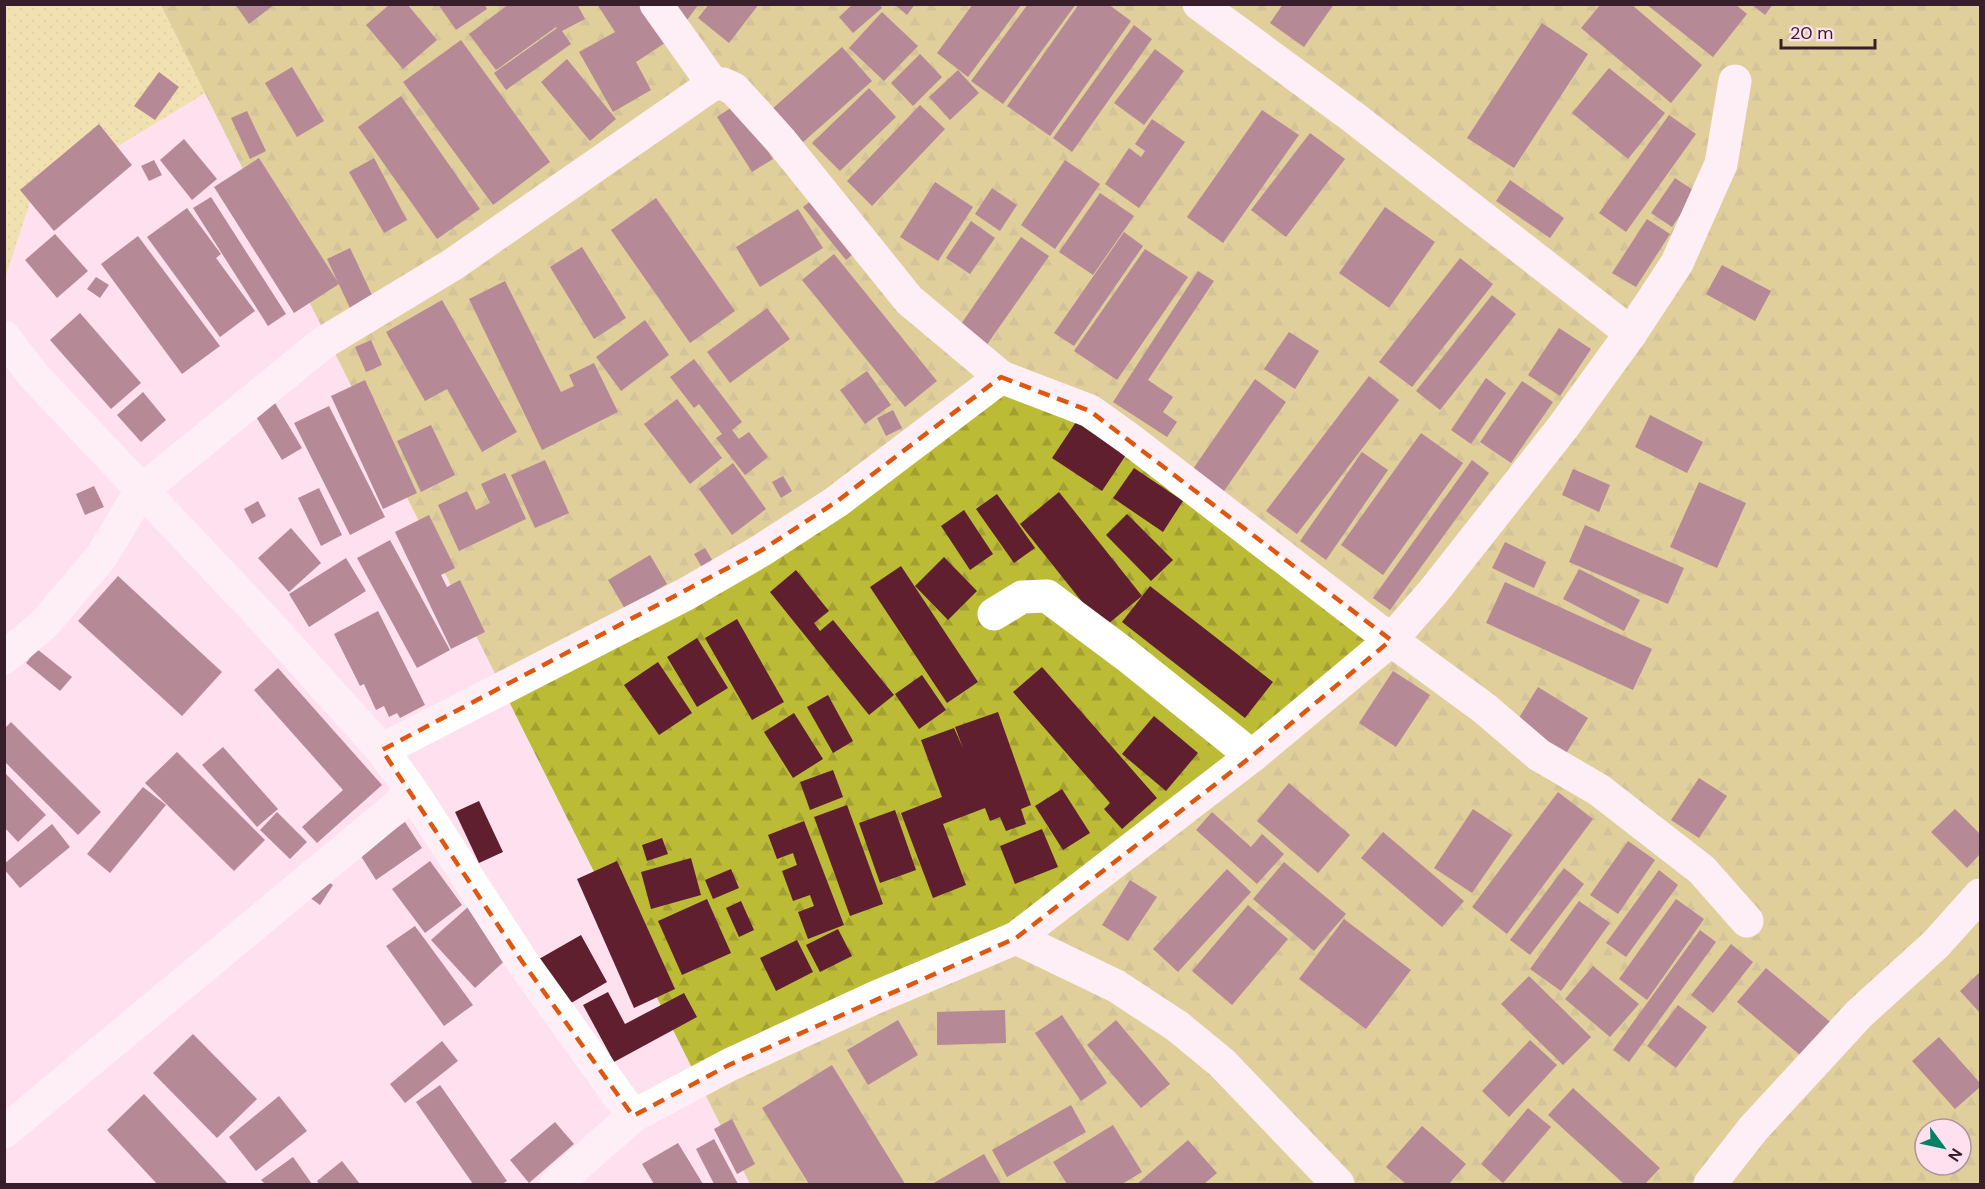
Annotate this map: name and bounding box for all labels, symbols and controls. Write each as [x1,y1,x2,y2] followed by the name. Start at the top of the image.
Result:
[1781,12,1876,50] scale bar
[1790,21,1833,45] text: 20 m
[1913,1117,1973,1177] north arrow
[1943,1144,1967,1166] text: N

